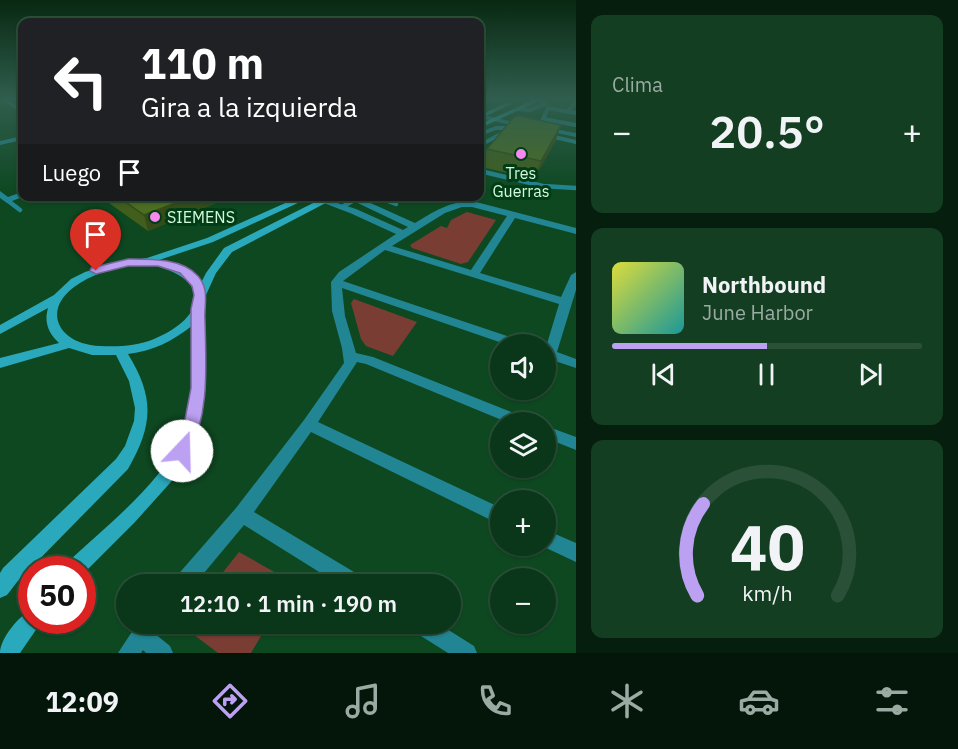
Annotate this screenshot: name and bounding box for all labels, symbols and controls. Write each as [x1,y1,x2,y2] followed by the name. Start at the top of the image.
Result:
[141,36,264,91] text: 110 m
[42,42,120,120] icon: left
[612,71,663,98] text: Clima
[141,89,357,124] text: Gira a la izquierda
[709,102,825,160] text: 20.5°
[612,110,632,153] text: −
[902,110,922,153] text: +
[514,147,528,161] marker: Tres Guerras
[113,156,146,189] icon: arrive
[42,158,101,187] text: Luego
[492,163,550,201] place label: Tres Guerras
[167,207,235,227] place label: SIEMENS
[70,209,121,271] pin
[148,210,162,224] marker: SIEMENS
[79,218,112,251] icon: arrive
[702,270,826,299] text: Northbound
[702,299,813,326] text: June Harbor
[490,334,556,634] map controls
[490,334,556,400] button: sound
[647,358,680,391] icon: previous
[750,358,783,391] icon: pause
[854,358,887,391] icon: next
[490,412,556,478] button: layers
[150,419,214,483] position arrow
[490,490,556,556] button: +
[730,506,804,587] text: 40
[18,556,96,634] speed limit sign: 50
[490,568,556,634] button: −
[742,580,792,608] text: km/h
[180,589,397,618] text: 12:10 · 1 min · 190 m
[209,680,251,722] icon: directions
[342,680,384,722] icon: music
[474,680,516,722] icon: phone
[606,680,648,722] icon: climate
[738,680,780,722] icon: car
[871,680,913,722] icon: filters
[45,684,119,719] text: 12:09

